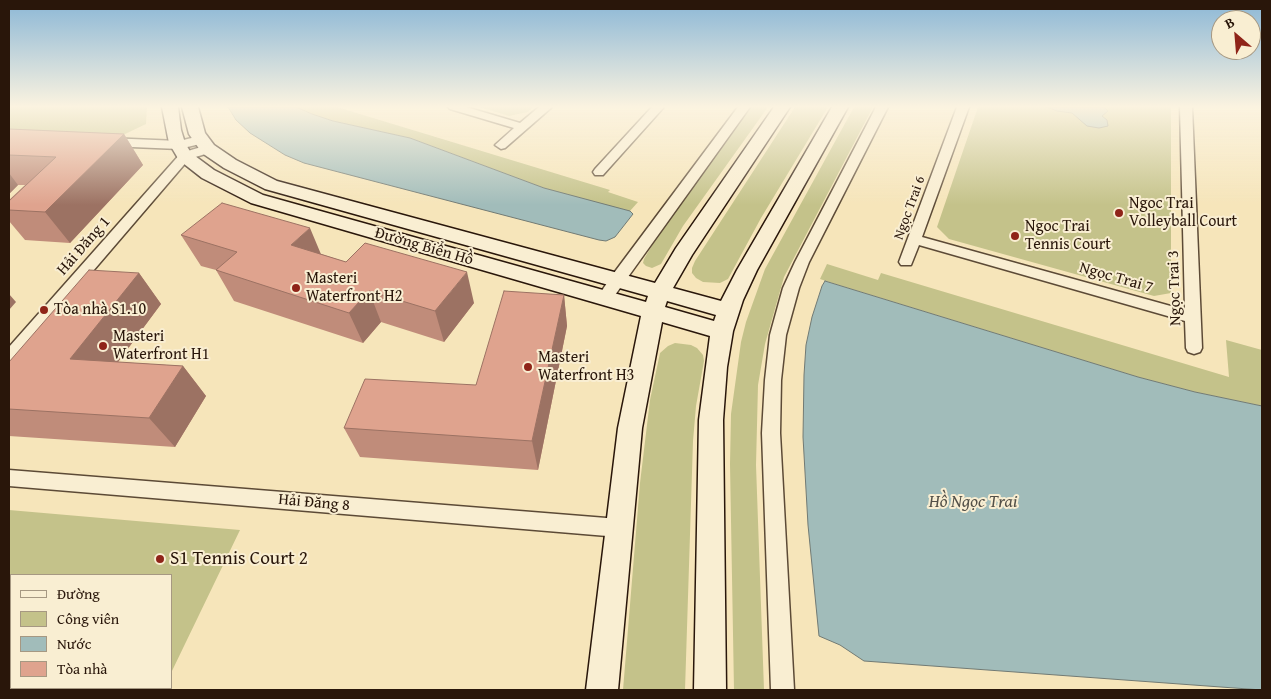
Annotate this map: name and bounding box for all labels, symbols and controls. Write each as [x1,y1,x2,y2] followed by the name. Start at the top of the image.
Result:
[1211,10,1261,60] north arrow
[1221,12,1238,33] text: B
[891,174,929,242] street label: Ngọc Trai 6
[1129,194,1237,232] place label: Ngoc Trai Volleyball Court
[1113,207,1125,219] marker: Ngoc Trai Volleyball Court
[53,213,115,279] street label: Hải Đăng 1
[1025,217,1111,255] place label: Ngoc Trai Tennis Court
[373,224,475,270] street label: Đường Biển Hồ
[1009,230,1021,242] marker: Ngoc Trai Tennis Court
[1164,250,1186,326] street label: Ngọc Trai 3
[1077,258,1155,298] street label: Ngọc Trai 7
[306,269,402,307] place label: Masteri Waterfront H2
[290,282,302,294] marker: Masteri Waterfront H2
[54,300,146,320] place label: Tòa nhà S1.10
[38,304,50,316] marker: Tòa nhà S1.10
[113,327,209,365] place label: Masteri Waterfront H1
[97,340,109,352] marker: Masteri Waterfront H1
[538,348,634,386] place label: Masteri Waterfront H3
[522,361,534,373] marker: Masteri Waterfront H3
[277,490,351,516] street label: Hải Đăng 8
[929,491,1017,513] water label: Hồ Ngọc Trai
[170,548,308,570] place label: S1 Tennis Court 2
[154,553,166,565] marker: S1 Tennis Court 2
[10,574,172,689] legend
[57,583,100,604] text: Đường
[57,608,119,629] text: Công viên
[57,633,91,654] text: Nước
[57,658,107,679] text: Tòa nhà

